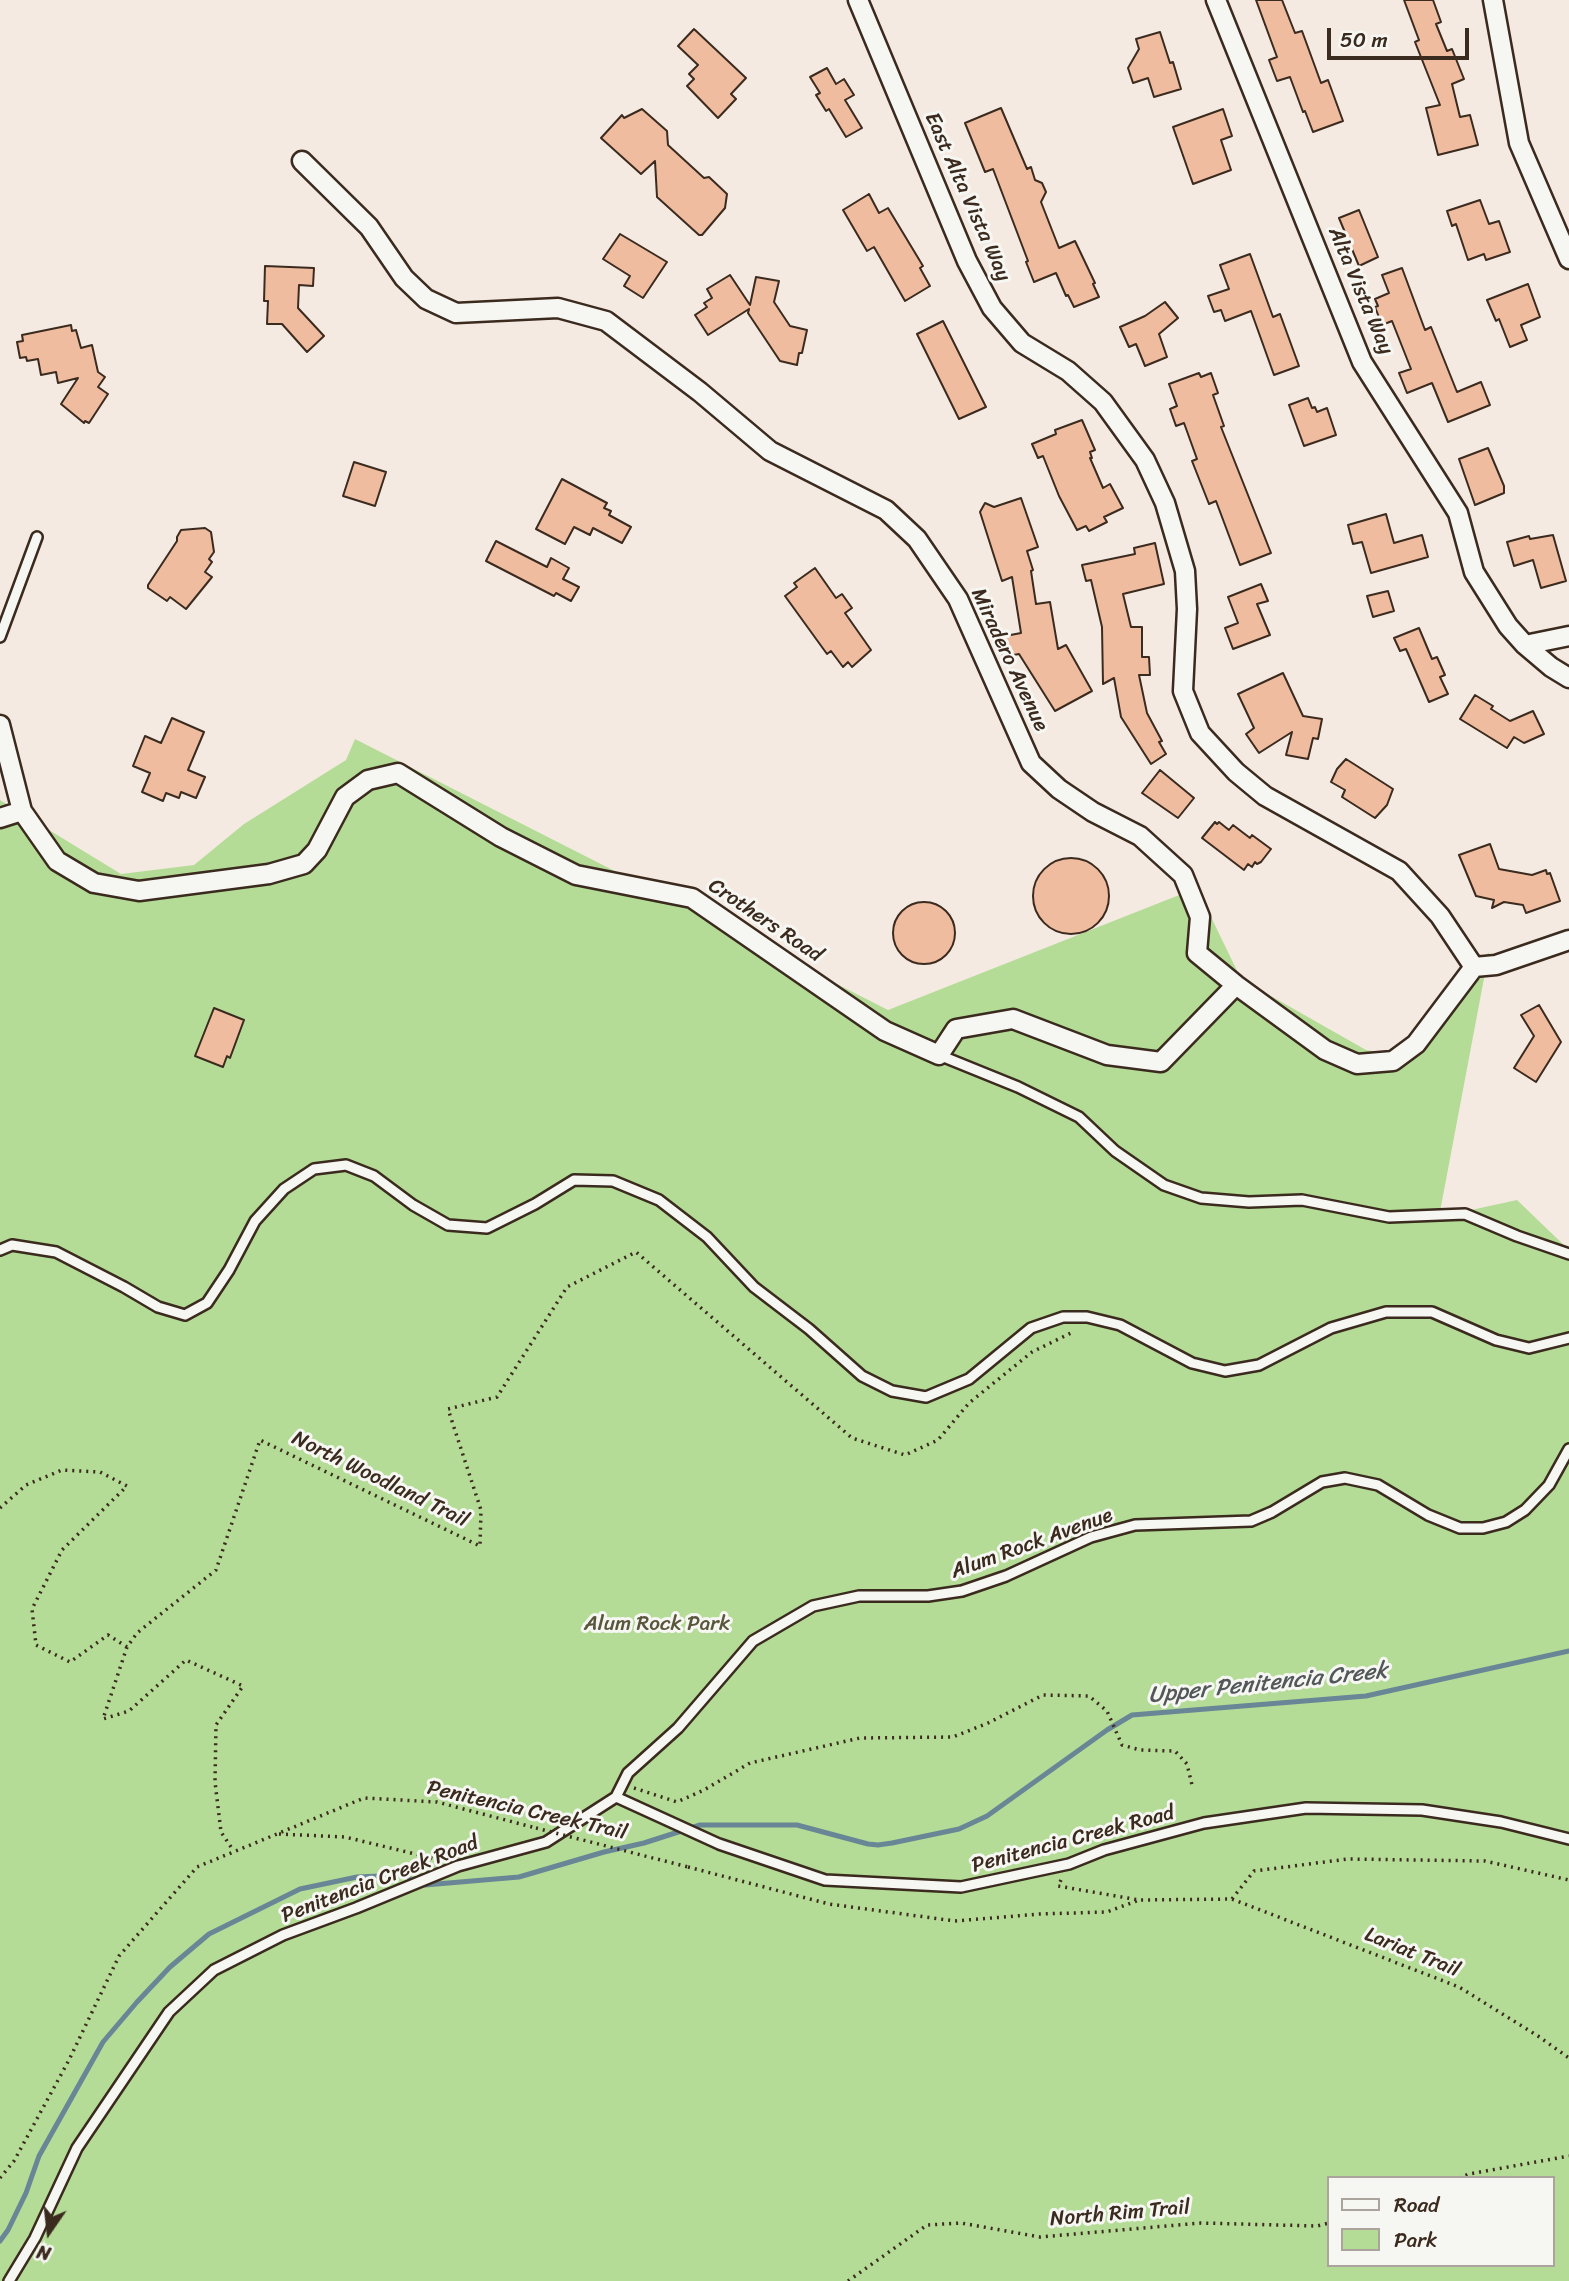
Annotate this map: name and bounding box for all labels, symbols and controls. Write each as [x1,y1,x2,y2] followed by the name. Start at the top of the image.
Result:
[1331,14,1473,58] scale bar
[1340,21,1388,59] text: 50 m
[918,109,1016,285] street label: East Alta Vista Way
[1322,224,1398,358] street label: Alta Vista Way
[965,584,1053,736] street label: Miradero Avenue
[703,874,827,968] street label: Crothers Road
[288,1426,472,1534] street label: North Woodland Trail
[948,1503,1116,1585] street label: Alum Rock Avenue
[584,1612,730,1638] park label: Alum Rock Park
[1147,1658,1389,1710] water label: Upper Penitencia Creek
[425,1776,629,1846] street label: Penitencia Creek Trail
[969,1801,1177,1879] street label: Penitencia Creek Road
[278,1831,482,1929] street label: Penitencia Creek Road
[1361,1922,1463,1984] street label: Lariat Trail
[1328,2176,1555,2267] legend
[1394,2186,1439,2224] text: Road
[1049,2195,1191,2233] street label: North Rim Trail
[14,2197,84,2267] north arrow
[1394,2221,1437,2259] text: Park
[33,2235,54,2270] text: N

